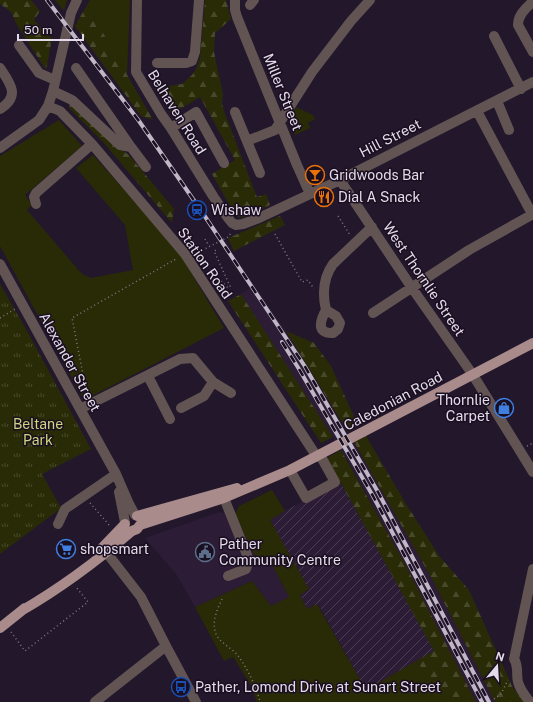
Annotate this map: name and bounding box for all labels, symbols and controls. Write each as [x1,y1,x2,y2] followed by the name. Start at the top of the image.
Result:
[18,16,83,42] scale bar
[24,23,52,37] text: 50 m
[260,51,306,133] street label: Miller Street
[145,67,209,157] street label: Belhaven Road
[357,116,423,160] street label: Hill Street
[304,164,326,186] bar icon: Gridwoods Bar
[329,167,425,183] place label: Gridwoods Bar
[313,186,335,208] restaurant icon: Dial A Snack
[338,189,421,205] place label: Dial A Snack
[186,199,208,221] station icon: Wishaw
[211,202,261,218] place label: Wishaw
[380,219,468,339] street label: West Thornlie Street
[175,224,235,302] street label: Station Road
[36,310,104,414] street label: Alexander Street
[341,368,445,434] street label: Caledonian Road
[437,392,490,424] place label: Thornlie Carpet
[493,397,515,419] shop icon: Thornlie Carpet
[13,416,63,448] park label: Beltane Park
[219,536,341,568] place label: Pather Community Centre
[55,538,77,560] supermarket icon: shopsmart
[80,541,149,557] place label: shopsmart
[194,541,216,563] public building icon: Pather Community Centre
[477,646,517,686] north arrow
[494,649,506,664] text: N
[170,676,192,698] bus stop icon: Pather, Lomond Drive at Sunart Street
[195,679,441,695] place label: Pather, Lomond Drive at Sunart Street

